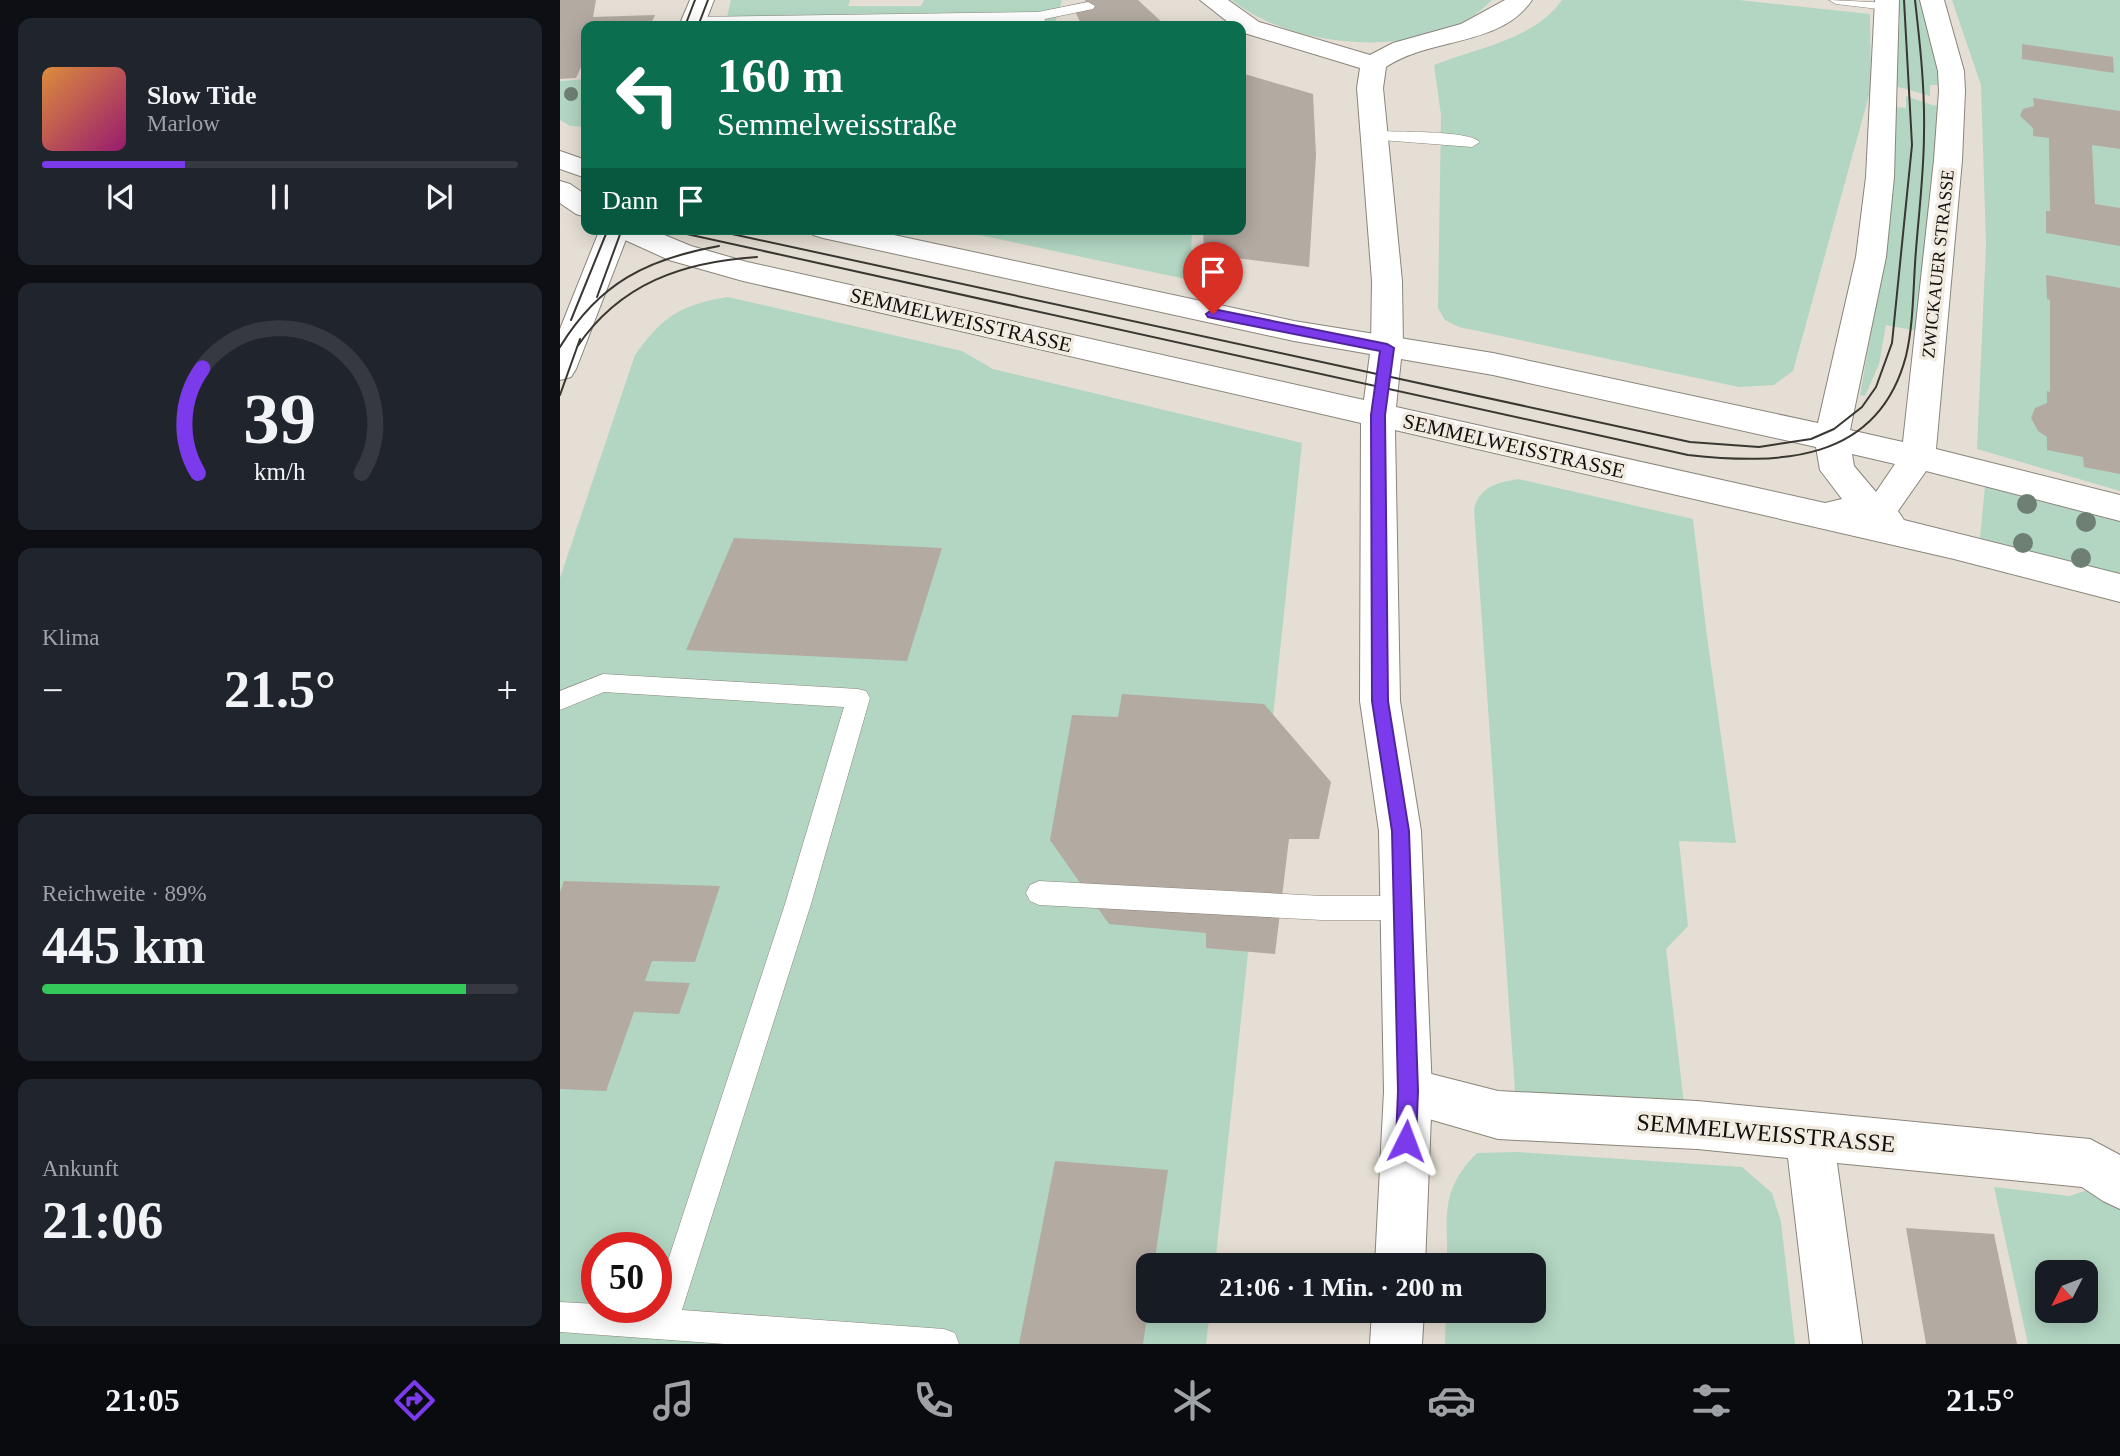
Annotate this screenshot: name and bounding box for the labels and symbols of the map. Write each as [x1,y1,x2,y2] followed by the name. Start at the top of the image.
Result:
[1918,169,1958,359] street label: ZWICKAUER STRASSE
[1183,242,1243,314] pin
[848,283,1074,357] street label: SEMMELWEISSTRASSE
[1401,409,1627,483] street label: SEMMELWEISSTRASSE
[1369,1104,1443,1178] position arrow
[1636,1109,1896,1157] street label: SEMMELWEISSTRASSE
[581,1232,672,1323] speed limit sign: 50
[2035,1260,2098,1323] north arrow

